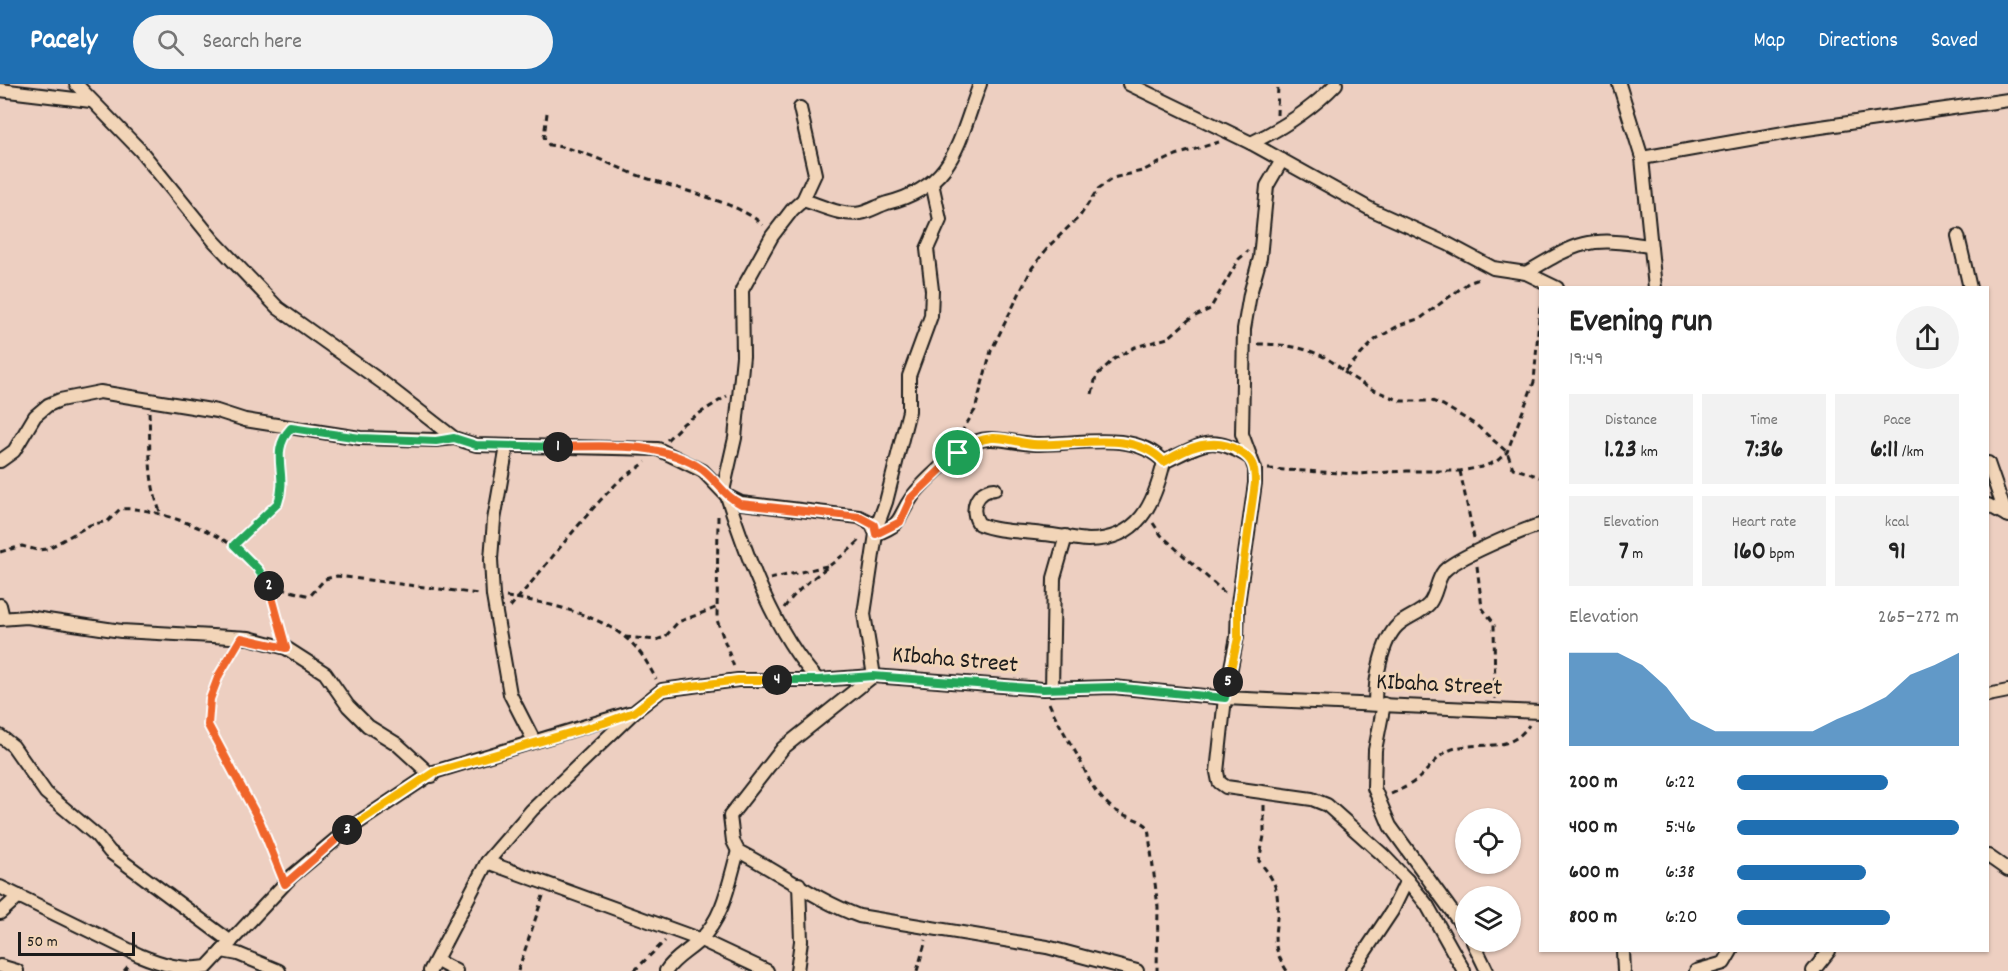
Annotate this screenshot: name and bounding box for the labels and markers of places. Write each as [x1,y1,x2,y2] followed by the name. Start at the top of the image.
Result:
[932,427,983,478] pin
[543,432,573,462] pin: 1
[254,571,284,601] pin: 2
[762,665,792,695] pin: 4
[1213,667,1243,697] pin: 5
[332,815,362,845] pin: 3

